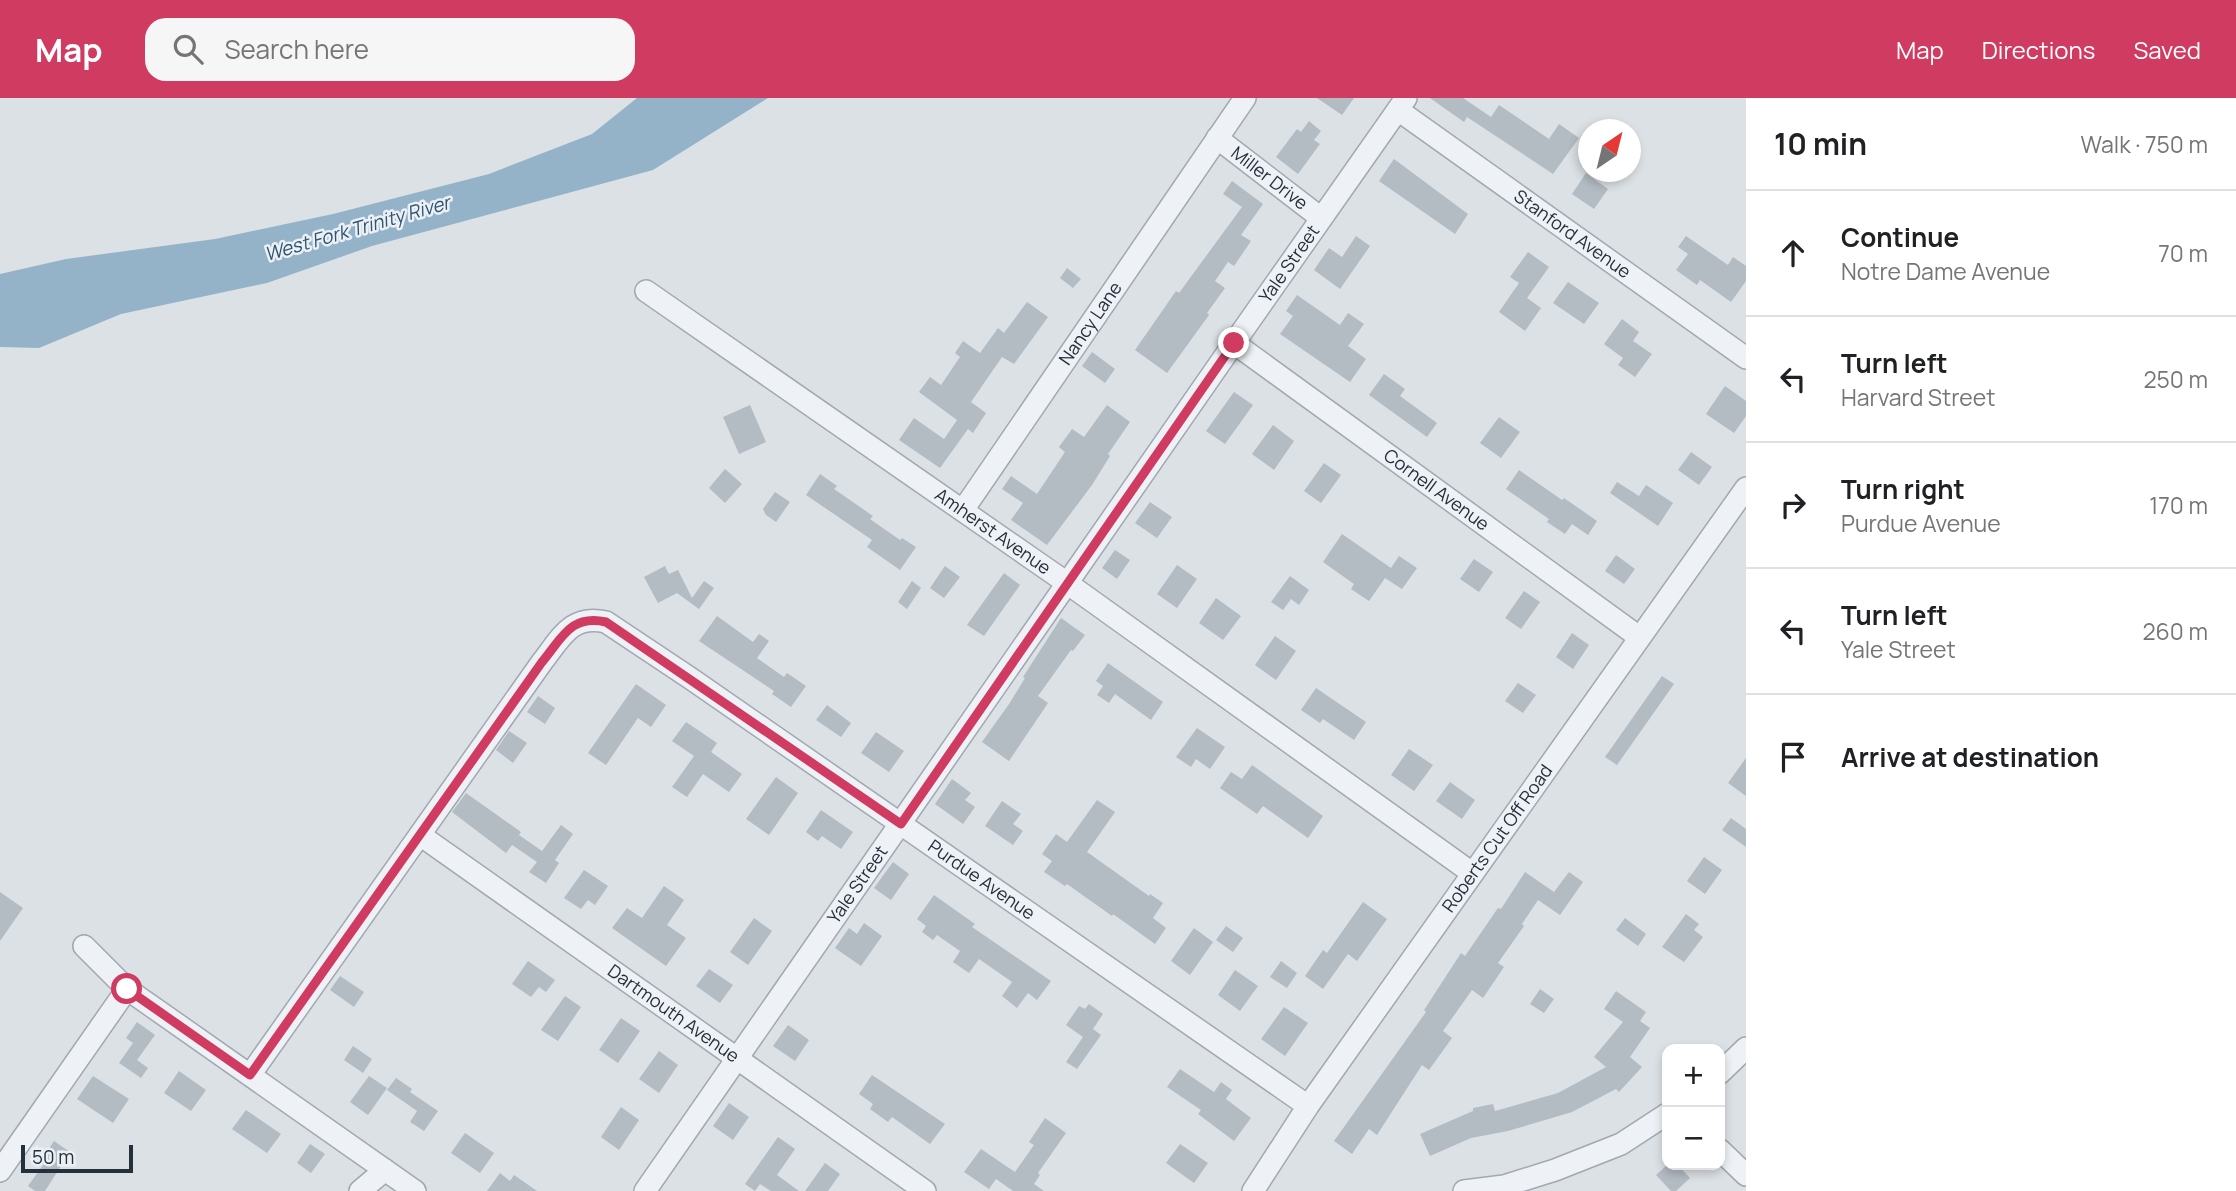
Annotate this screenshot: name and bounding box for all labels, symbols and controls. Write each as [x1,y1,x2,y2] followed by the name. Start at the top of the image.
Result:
[145,18,635,81] search box
[35,27,103,72] text: Map
[169,30,207,68] icon: search
[225,31,369,67] text: Search here
[1896,33,1944,66] text: Map
[1982,33,2095,66] text: Directions
[2133,33,2201,66] text: Saved
[1578,119,1641,182] north arrow
[1774,123,1867,164] text: 10 min
[2081,128,2208,160] text: Walk · 750 m
[1227,140,1313,215] street label: Miller Drive
[1510,184,1636,283] street label: Stanford Avenue
[261,188,455,267] water label: West Fork Trinity River
[1841,219,1959,255] text: Continue
[1253,220,1324,307] street label: Yale Street
[1774,234,1812,272] icon: ahead
[2158,237,2208,269] text: 70 m
[1841,255,2050,287] text: Notre Dame Avenue
[1053,277,1127,369] street label: Nancy Lane
[1218,327,1249,358] route end
[1841,345,1948,381] text: Turn left
[1774,360,1812,398] icon: left
[2143,363,2208,395] text: 250 m
[1841,381,1995,413] text: Harvard Street
[1379,443,1494,535] street label: Cornell Avenue
[1841,471,1965,507] text: Turn right
[931,482,1056,579] street label: Amherst Avenue
[1774,486,1812,524] icon: right
[2149,489,2208,521] text: 170 m
[1841,507,2001,539] text: Purdue Avenue
[1841,597,1948,633] text: Turn left
[1774,612,1812,650] icon: left
[2142,615,2208,647] text: 260 m
[1841,633,1956,665] text: Yale Street
[1774,738,1812,776] icon: arrive
[1841,739,2099,775] text: Arrive at destination
[1436,759,1557,917] street label: Roberts Cut Off Road
[924,834,1040,925] street label: Purdue Avenue
[821,840,892,928] street label: Yale Street
[603,958,744,1067] street label: Dartmouth Avenue
[111,973,142,1004] route start
[1662,1044,1725,1170] map controls
[1662,1044,1725,1107] button: +
[1662,1107,1725,1170] button: −
[21,1142,133,1174] scale bar
[32,1144,74,1170] text: 50 m

